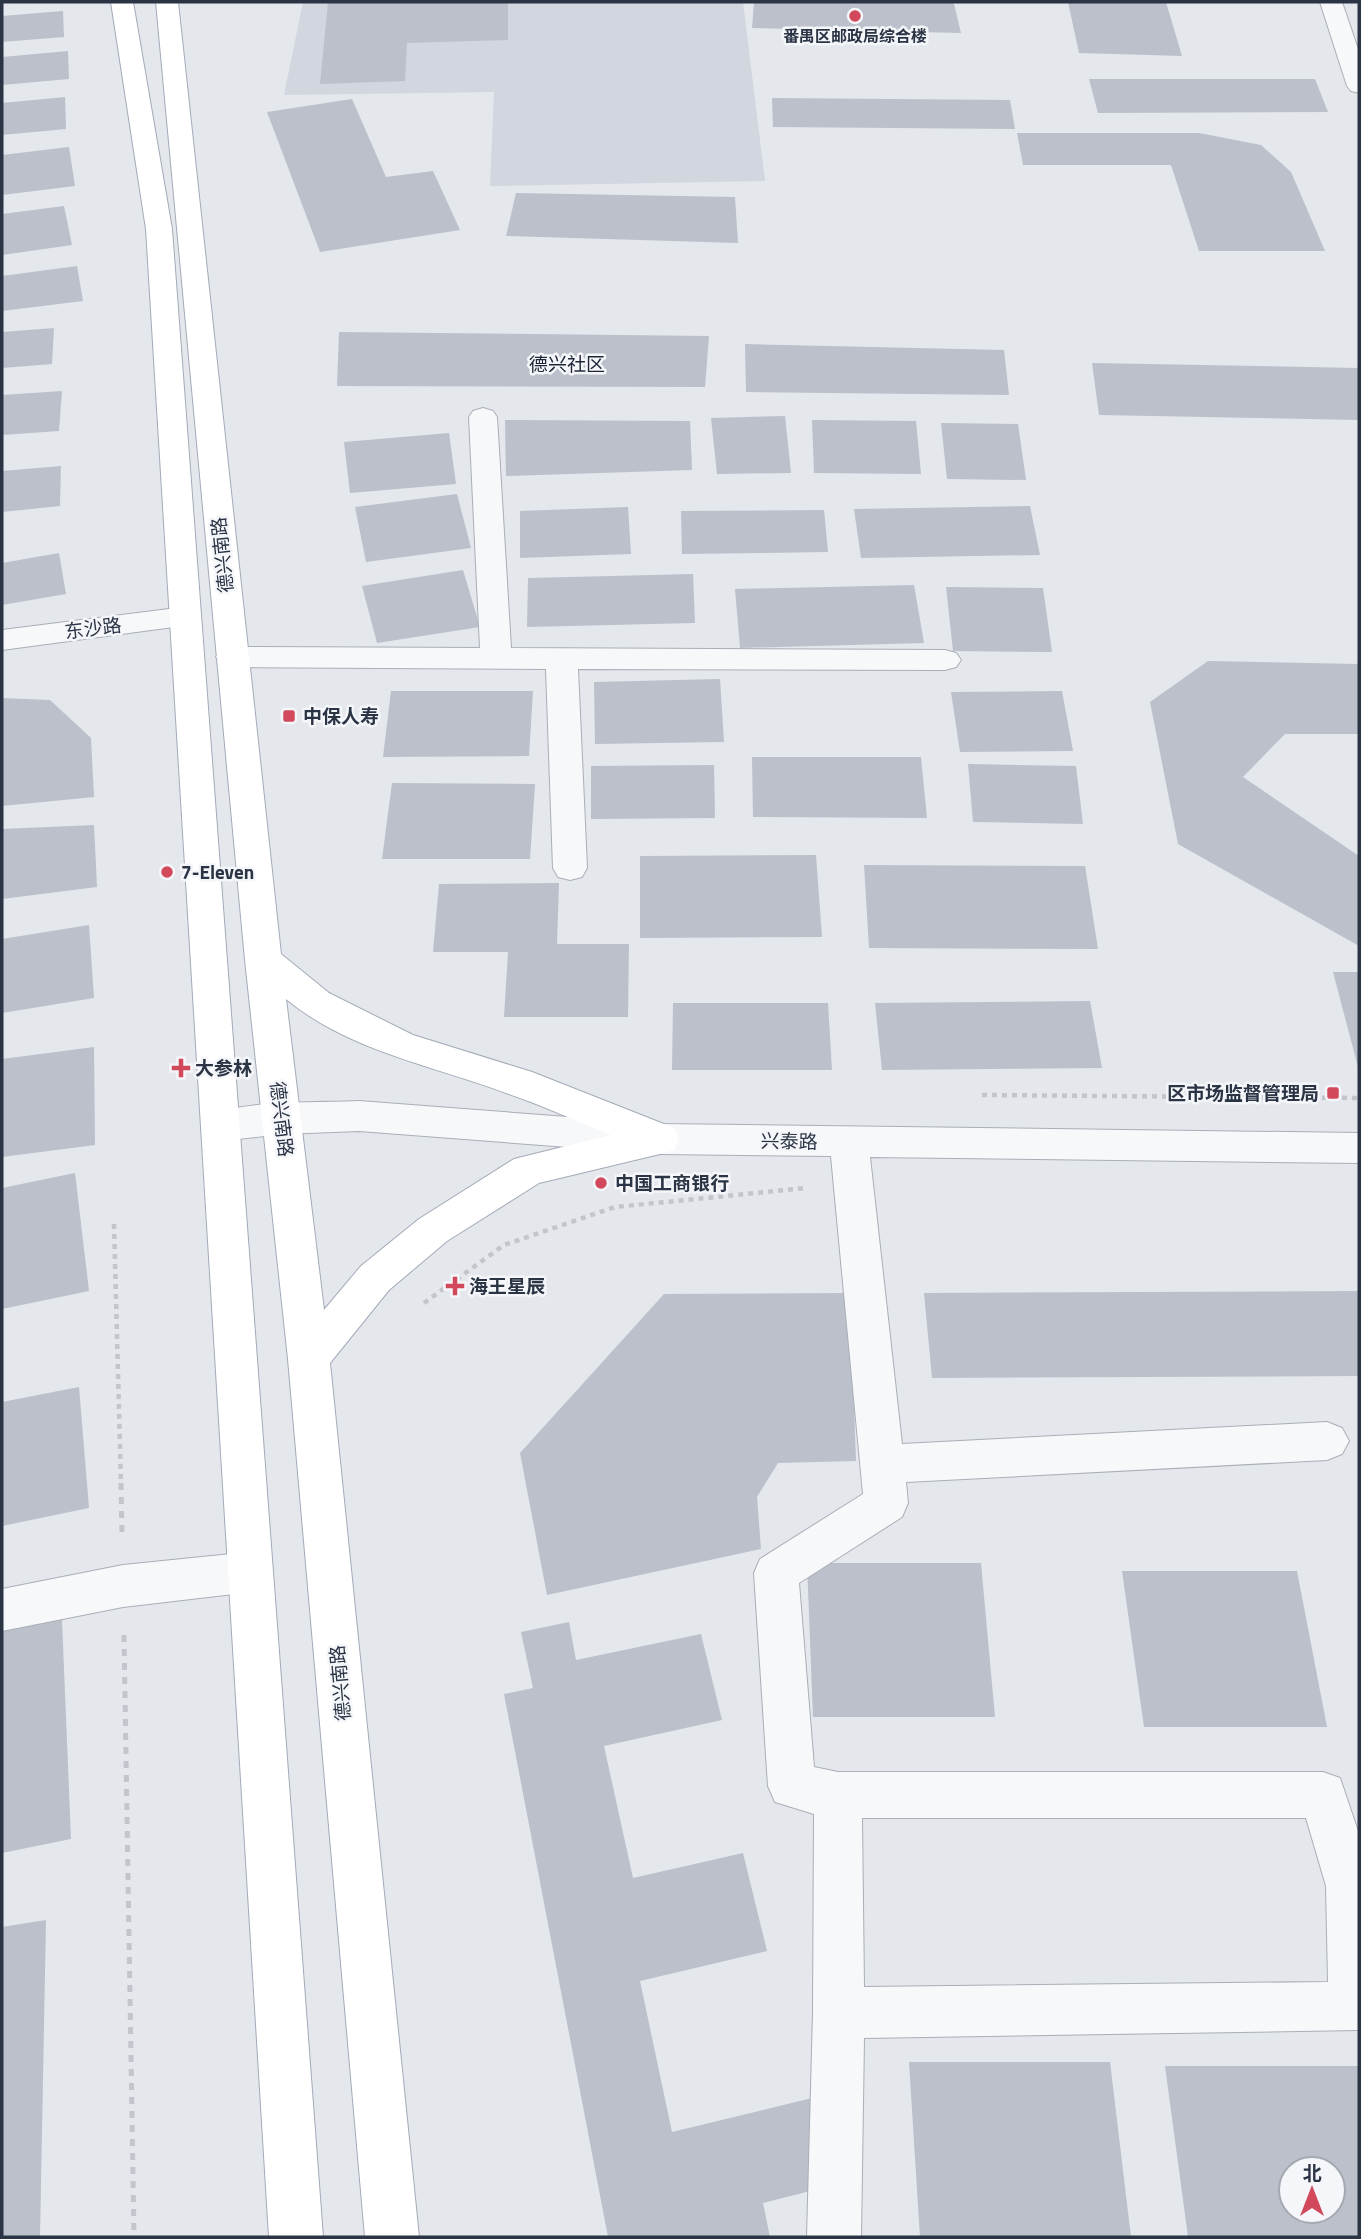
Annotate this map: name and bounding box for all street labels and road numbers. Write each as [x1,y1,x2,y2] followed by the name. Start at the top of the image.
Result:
[203,516,240,594] street label: 德兴南路
[63,610,123,645] street label: 东沙路
[263,1079,302,1158] street label: 德兴南路
[760,1126,818,1155] street label: 兴泰路
[322,1644,357,1722] street label: 德兴南路

